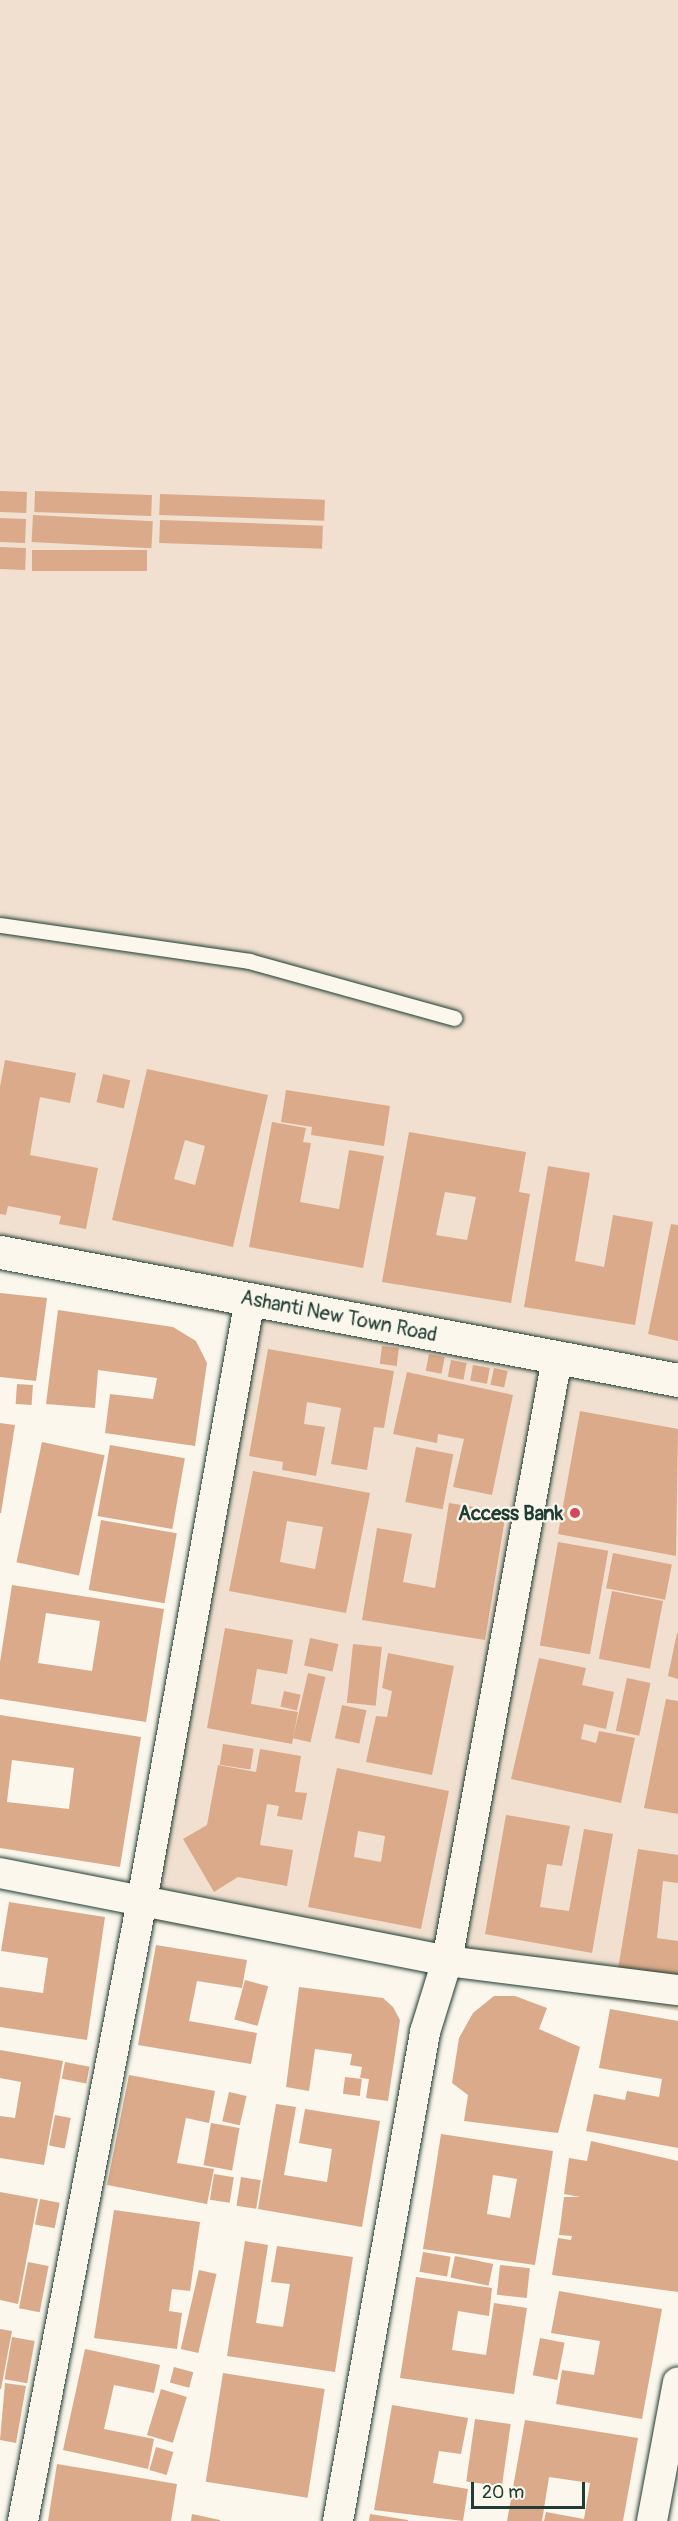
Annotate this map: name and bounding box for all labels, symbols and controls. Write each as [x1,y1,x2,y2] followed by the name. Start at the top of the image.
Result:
[239,1285,439,1347] street label: Ashanti New Town Road
[458,1501,563,1525] place label: Access Bank
[568,1506,582,1520] marker: Access Bank
[474,2470,588,2508] scale bar
[482,2481,524,2504] text: 20 m

